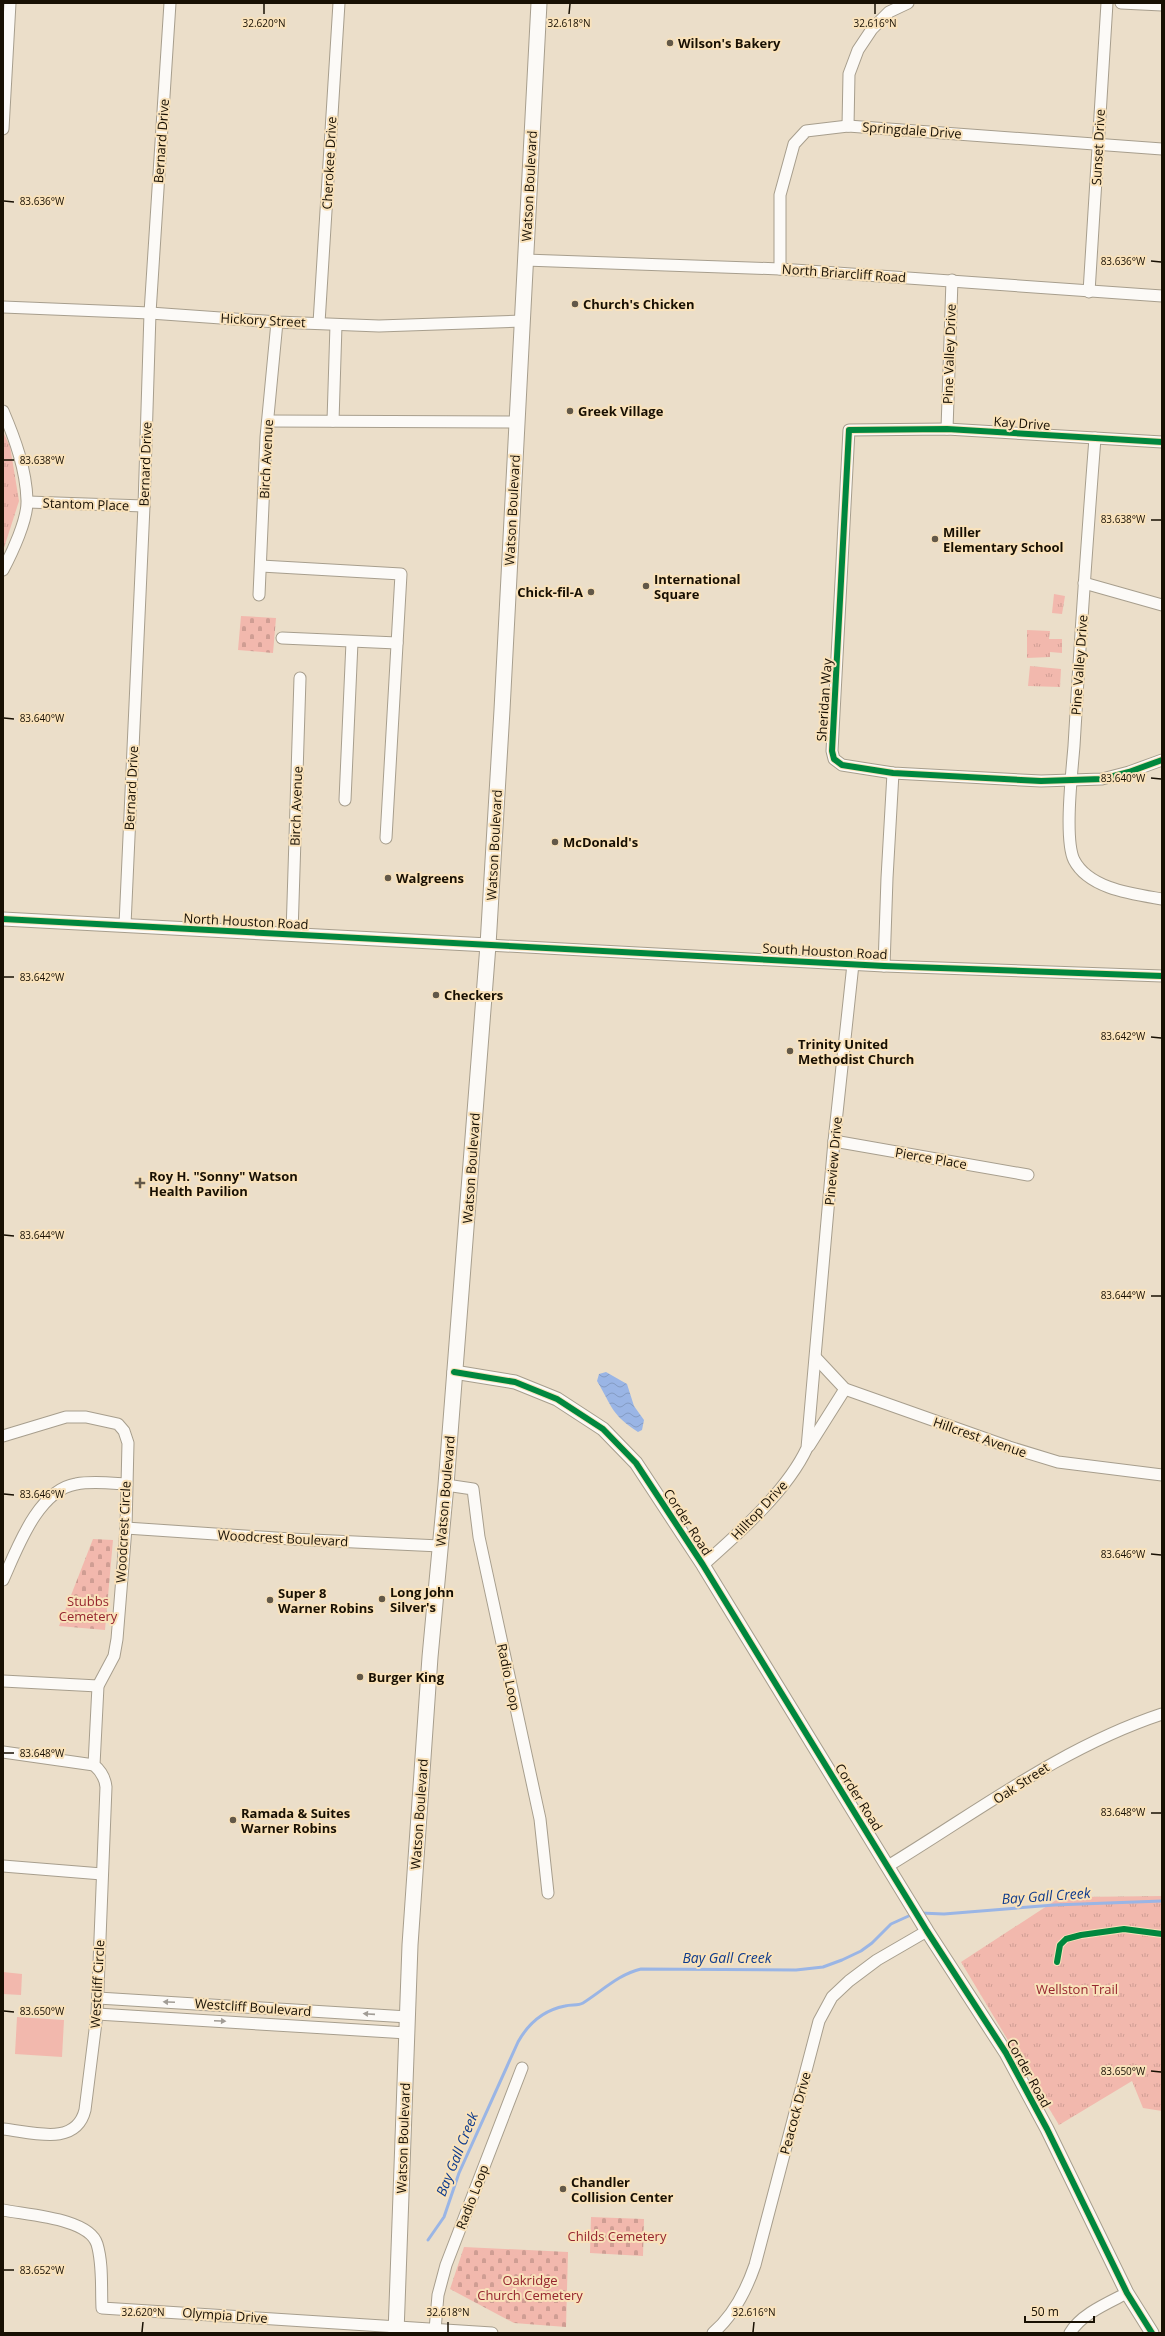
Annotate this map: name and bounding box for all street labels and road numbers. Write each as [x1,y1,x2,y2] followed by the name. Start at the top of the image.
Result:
[149,98,173,184] street label: Bernard Drive
[1087,108,1109,186] street label: Sunset Drive
[318,116,340,210] street label: Cherokee Drive
[862,118,962,142] street label: Springdale Drive
[517,130,541,242] street label: Watson Boulevard
[781,260,907,286] street label: North Briarcliff Road
[938,304,960,404] street label: Pine Valley Drive
[220,309,306,331] street label: Hickory Street
[993,412,1051,434] street label: Kay Drive
[255,419,277,499] street label: Birch Avenue
[135,421,155,507] street label: Bernard Drive
[500,454,524,566] street label: Watson Boulevard
[42,493,130,515] street label: Stantom Place
[1067,614,1091,716] street label: Pine Valley Drive
[812,657,836,742] street label: Sheridan Way
[120,745,142,831] street label: Bernard Drive
[286,766,306,846] street label: Birch Avenue
[482,789,506,901] street label: Watson Boulevard
[183,909,309,933] street label: North Houston Road
[762,939,888,963] street label: South Houston Road
[458,1112,484,1224] street label: Watson Boulevard
[820,1116,846,1206] street label: Pineview Drive
[894,1143,968,1173] street label: Pierce Place
[931,1413,1029,1461] street label: Hillcrest Avenue
[431,1435,459,1547] street label: Watson Boulevard
[727,1476,791,1544] street label: Hilltop Drive
[111,1480,135,1584] street label: Woodcrest Circle
[660,1485,716,1559] street label: Corder Road
[217,1526,349,1550] street label: Woodcrest Boulevard
[493,1642,525,1712] street label: Radio Loop
[406,1758,432,1870] street label: Watson Boulevard
[989,1758,1053,1808] street label: Oak Street
[831,1760,887,1834] street label: Corder Road
[86,1939,108,2029] street label: Westcliff Circle
[194,1994,312,2020] street label: Westcliff Boulevard
[1003,2035,1055,2111] street label: Corder Road
[775,2070,815,2156] street label: Peacock Drive
[392,2082,414,2194] street label: Watson Boulevard
[451,2162,493,2232] street label: Radio Loop
[182,2303,268,2327] street label: Olympia Drive

